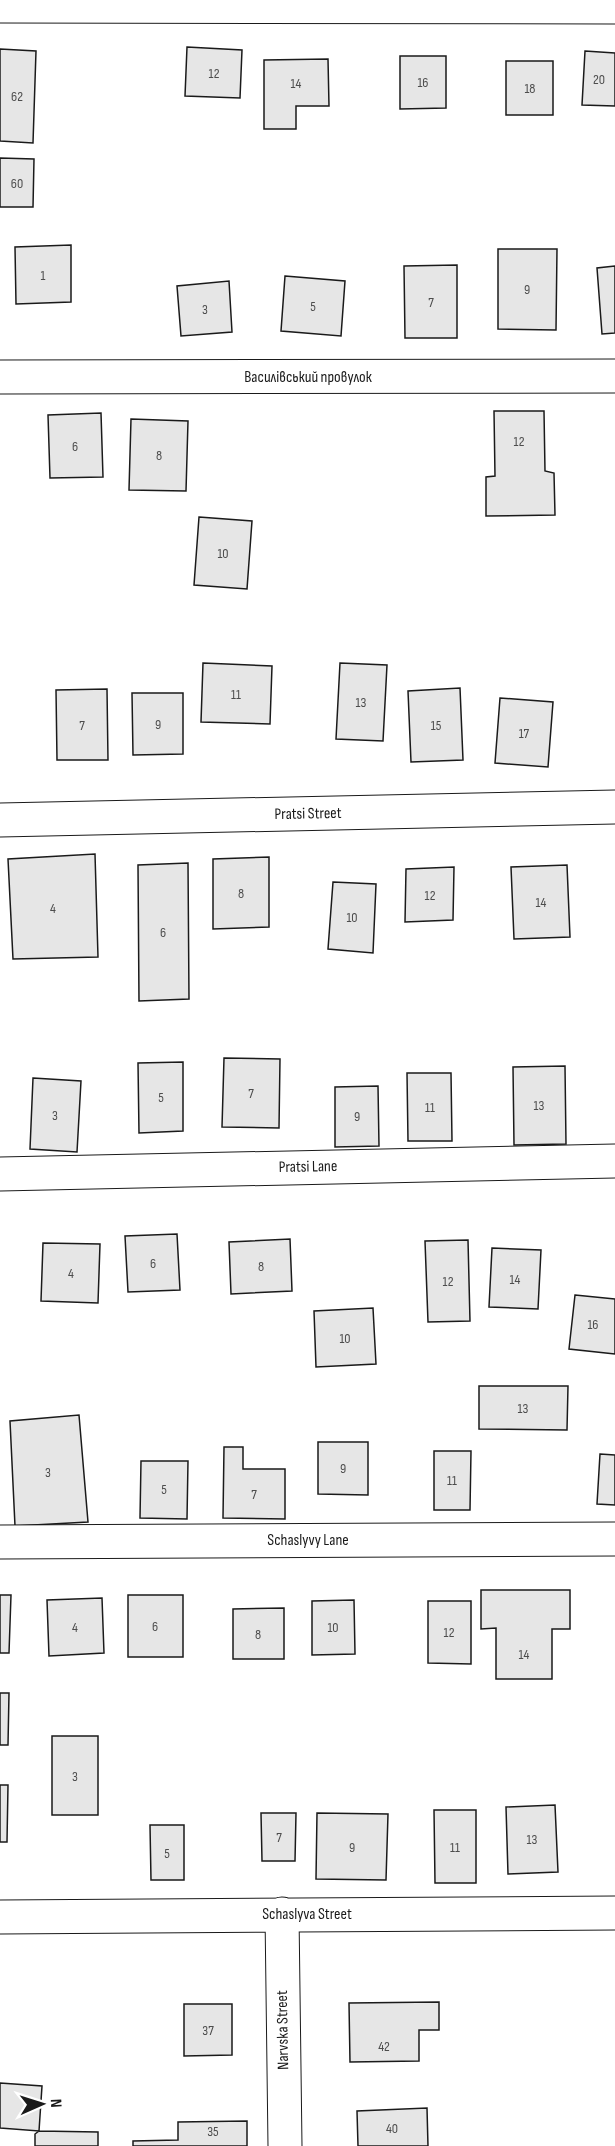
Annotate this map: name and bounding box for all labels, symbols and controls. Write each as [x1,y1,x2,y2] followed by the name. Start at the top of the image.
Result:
[209,65,220,82] house number: 12
[593,71,605,88] house number: 20
[417,74,429,91] house number: 16
[291,75,302,92] house number: 14
[524,80,536,97] house number: 18
[11,88,23,105] house number: 62
[11,175,23,192] house number: 60
[41,267,46,284] house number: 1
[524,281,530,298] house number: 9
[428,294,434,311] house number: 7
[310,298,316,315] house number: 5
[202,301,208,318] house number: 3
[244,368,373,387] street label: Василівський провулок
[514,433,525,450] house number: 12
[72,438,78,455] house number: 6
[156,447,162,464] house number: 8
[217,545,229,562] house number: 10
[231,686,241,703] house number: 11
[356,694,367,711] house number: 13
[155,716,161,733] house number: 9
[79,717,85,734] house number: 7
[431,717,442,734] house number: 15
[519,725,530,742] house number: 17
[274,804,342,824] street label: Pratsi Street
[238,885,244,902] house number: 8
[425,887,436,904] house number: 12
[536,894,547,911] house number: 14
[50,900,56,917] house number: 4
[346,909,358,926] house number: 10
[160,924,166,941] house number: 6
[248,1085,254,1102] house number: 7
[158,1089,164,1106] house number: 5
[534,1097,545,1114] house number: 13
[425,1099,435,1116] house number: 11
[52,1107,58,1124] house number: 3
[354,1108,360,1125] house number: 9
[279,1157,337,1177] street label: Pratsi Lane
[150,1255,156,1272] house number: 6
[258,1258,264,1275] house number: 8
[68,1265,74,1282] house number: 4
[510,1271,521,1288] house number: 14
[443,1273,454,1290] house number: 12
[587,1316,599,1333] house number: 16
[339,1330,351,1347] house number: 10
[518,1400,529,1417] house number: 13
[340,1460,346,1477] house number: 9
[45,1464,51,1481] house number: 3
[447,1472,457,1489] house number: 11
[161,1481,167,1498] house number: 5
[251,1486,257,1503] house number: 7
[267,1531,349,1550] street label: Schaslyvy Lane
[152,1618,158,1635] house number: 6
[72,1619,78,1636] house number: 4
[327,1619,339,1636] house number: 10
[444,1624,455,1641] house number: 12
[255,1626,261,1643] house number: 8
[519,1646,530,1663] house number: 14
[72,1768,78,1785] house number: 3
[276,1829,282,1846] house number: 7
[527,1831,538,1848] house number: 13
[349,1839,355,1856] house number: 9
[450,1839,460,1856] house number: 11
[164,1845,170,1862] house number: 5
[262,1905,352,1924] street label: Schaslyva Street
[273,1990,293,2070] street label: Narvska Street
[202,2022,214,2039] house number: 37
[378,2038,390,2055] house number: 42
[12,2074,72,2134] north arrow
[46,2099,65,2108] text: N
[386,2120,398,2137] house number: 40
[207,2123,219,2140] house number: 35

